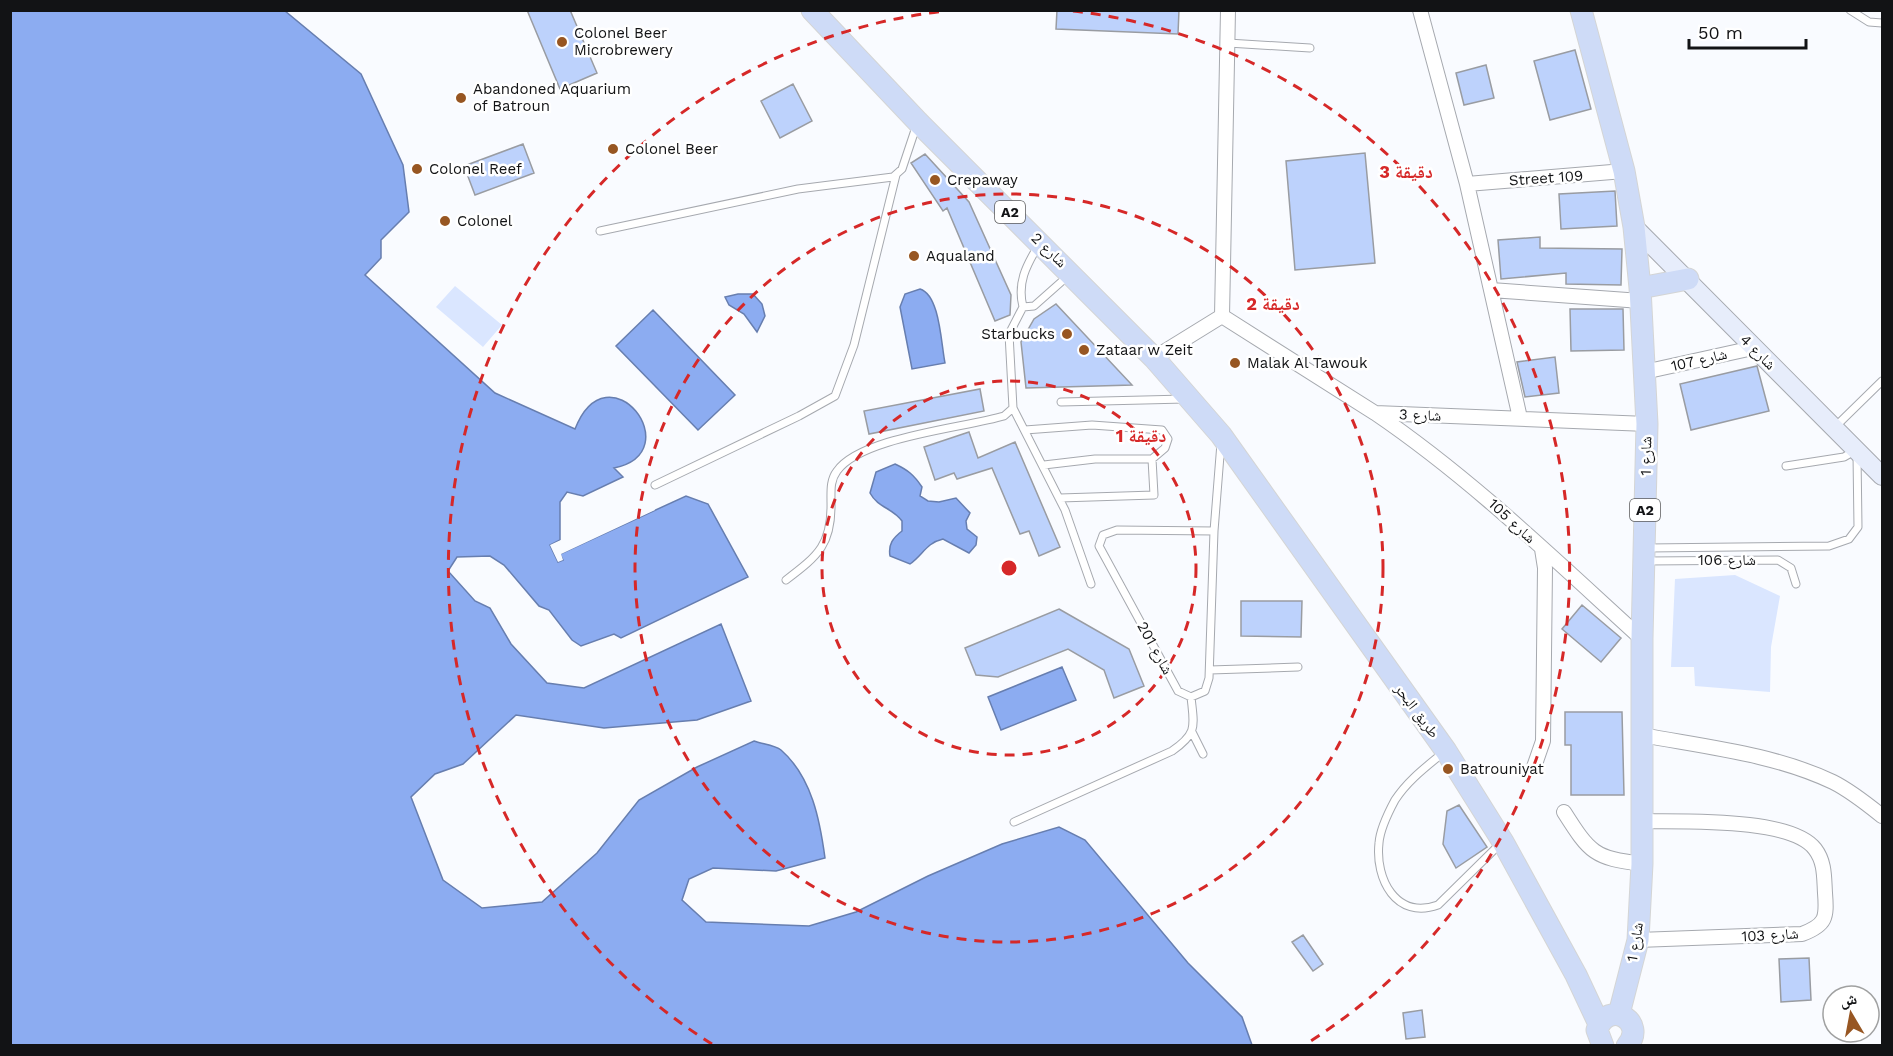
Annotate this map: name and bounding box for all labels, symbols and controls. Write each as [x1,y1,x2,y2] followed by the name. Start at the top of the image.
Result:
[1689,12,1806,50] scale bar
[1698,22,1743,43] text: 50 m
[574,24,673,59] place label: Colonel Beer Microbrewery
[555,35,569,49] marker: Colonel Beer Microbrewery
[473,80,631,115] place label: Abandoned Aquarium of Batroun
[454,91,468,105] marker: Abandoned Aquarium of Batroun
[625,140,718,158] place label: Colonel Beer
[606,142,620,156] marker: Colonel Beer
[429,160,522,178] place label: Colonel Reef
[1379,161,1433,182] text: 3 دقيقة
[410,162,424,176] marker: Colonel Reef
[1508,166,1584,190] street label: Street 109
[947,171,1018,189] place label: Crepaway
[928,173,942,187] marker: Crepaway
[995,201,1025,223] road number: A2
[457,212,513,230] place label: Colonel
[438,214,452,228] marker: Colonel
[1027,229,1071,272] street label: شارع 2
[926,247,995,265] place label: Aqualand
[907,249,921,263] marker: Aqualand
[1246,293,1300,314] text: 2 دقيقة
[981,325,1055,343] place label: Starbucks
[1060,327,1074,341] marker: Starbucks
[1736,330,1780,374] street label: شارع 4
[1096,341,1194,359] place label: Zataar w Zeit
[1077,343,1091,357] marker: Zataar w Zeit
[1669,345,1729,376] street label: شارع 107
[1247,354,1368,372] place label: Malak Al Tawouk
[1228,356,1242,370] marker: Malak Al Tawouk
[1398,405,1442,426] street label: شارع 3
[1116,425,1167,446] text: 1 دقيقة
[1637,436,1656,476] street label: شارع 1
[1484,495,1539,548] street label: شارع 105
[1630,499,1660,521] road number: A2
[1698,551,1756,570] street label: شارع 106
[999,558,1019,578] centre of rings
[1132,618,1177,678] street label: شارع 201
[1389,680,1443,742] street label: طريق البحر
[1460,760,1544,778] place label: Batrouniyat
[1441,762,1455,776] marker: Batrouniyat
[1623,921,1648,963] street label: شارع 1
[1741,925,1799,946] street label: شارع 103
[1821,984,1881,1044] north arrow
[1838,989,1859,1011] text: ش

